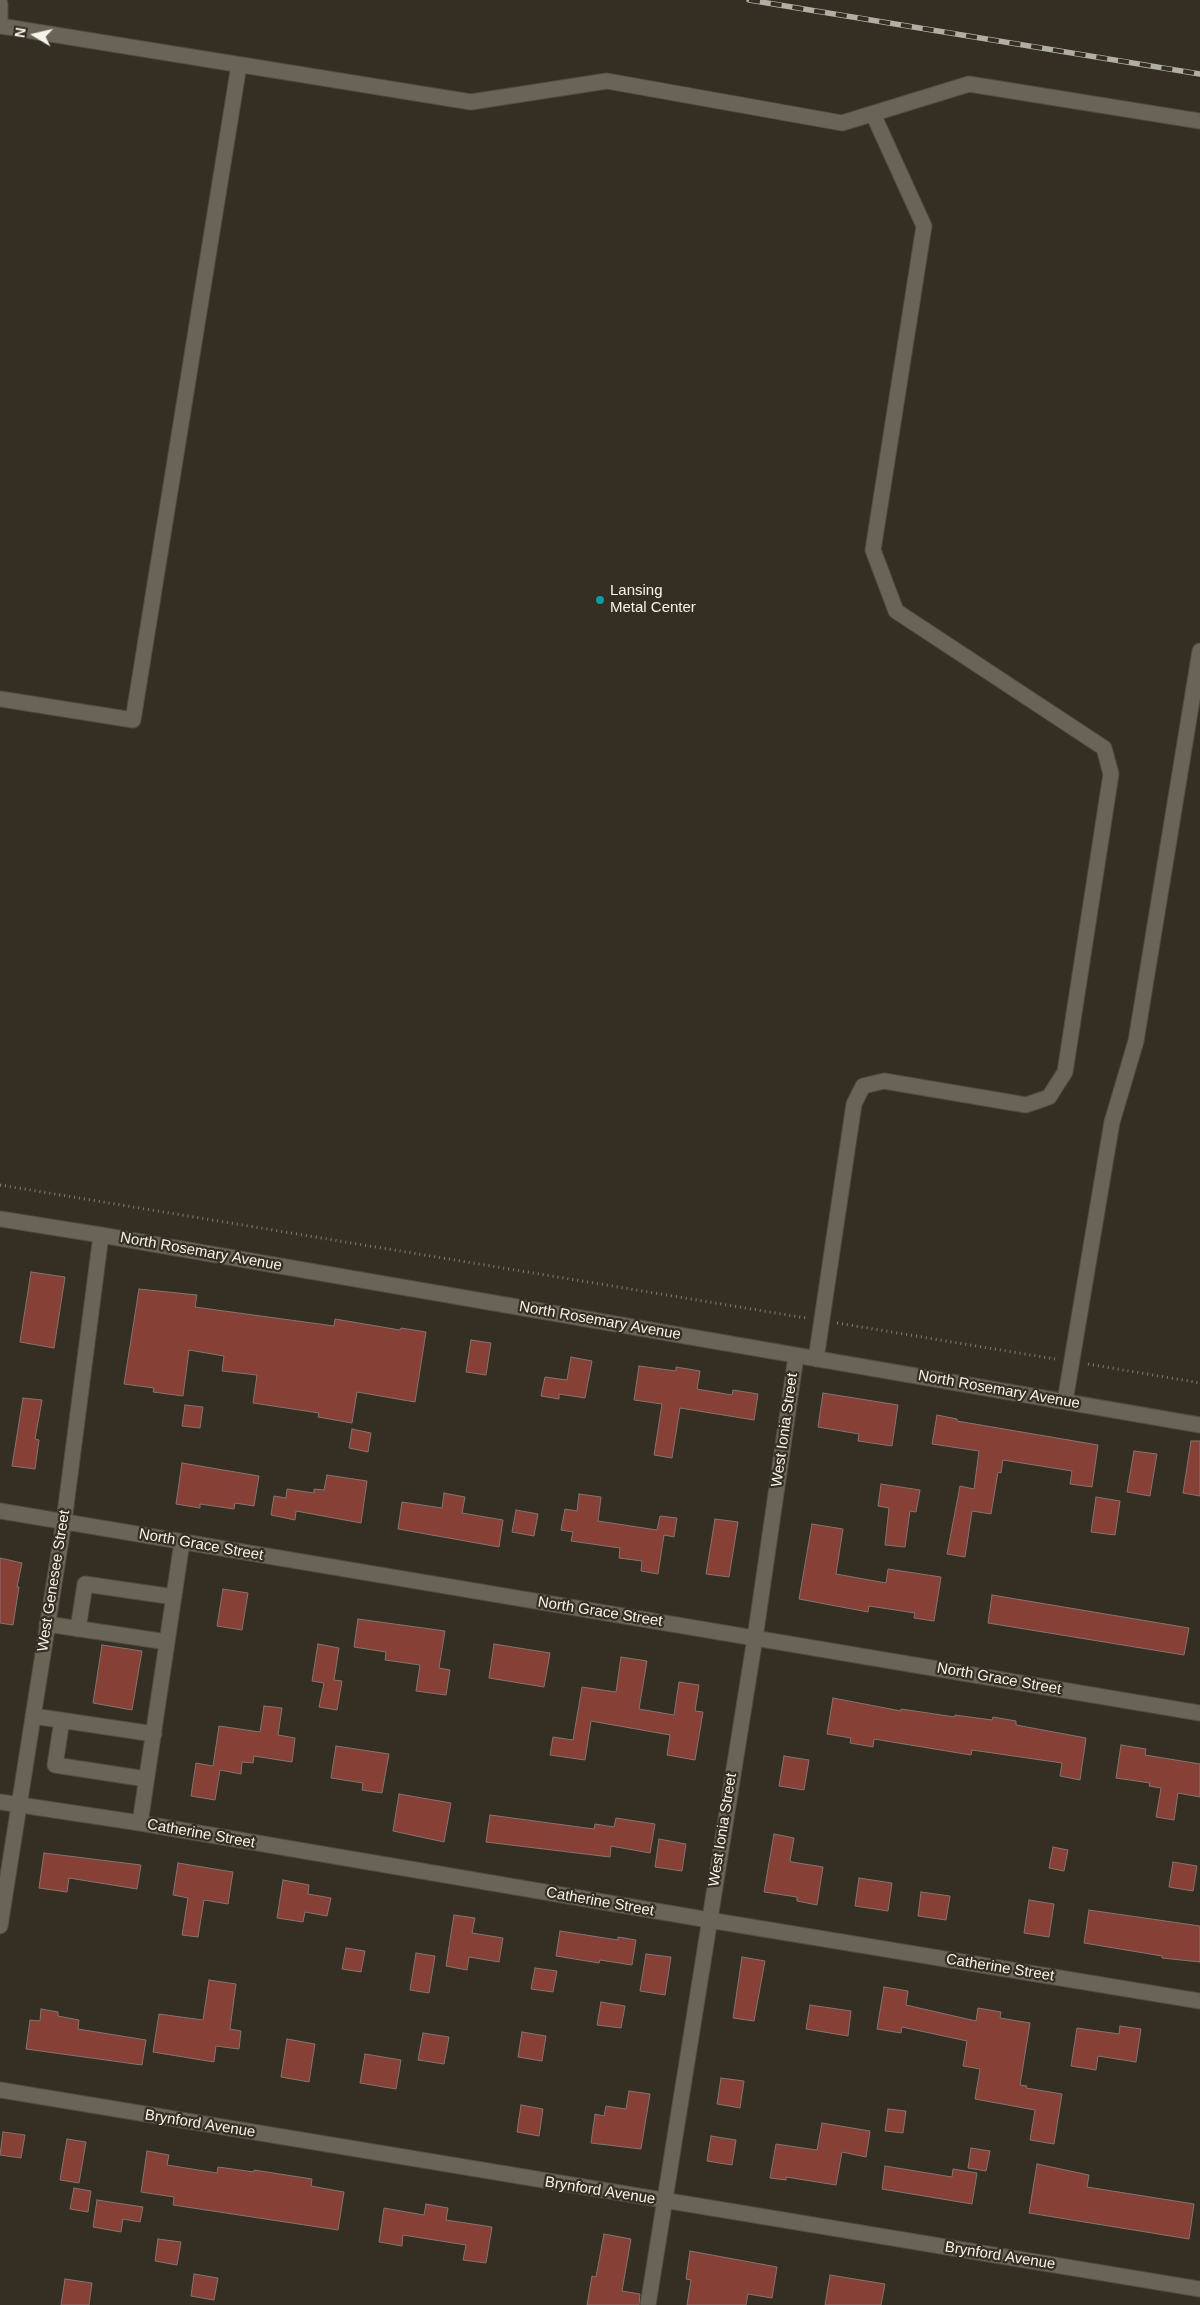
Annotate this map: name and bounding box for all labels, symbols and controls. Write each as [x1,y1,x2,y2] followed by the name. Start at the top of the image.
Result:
[10,10,60,60] north arrow
[11,26,29,39] text: N
[610,582,696,617] place label: Lansing Metal Center
[594,594,606,606] marker: Lansing Metal Center
[119,1229,283,1275] street label: North Rosemary Avenue
[518,1298,682,1344] street label: North Rosemary Avenue
[917,1367,1081,1413] street label: North Rosemary Avenue
[768,1372,802,1488] street label: West Ionia Street
[34,1509,74,1653] street label: West Genesee Street
[137,1525,265,1565] street label: North Grace Street
[536,1593,664,1631] street label: North Grace Street
[935,1659,1063,1699] street label: North Grace Street
[705,1772,741,1888] street label: West Ionia Street
[146,1816,256,1852] street label: Catherine Street
[545,1884,655,1920] street label: Catherine Street
[945,1951,1055,1985] street label: Catherine Street
[144,2106,256,2142] street label: Brynford Avenue
[544,2173,656,2209] street label: Brynford Avenue
[944,2238,1056,2274] street label: Brynford Avenue

